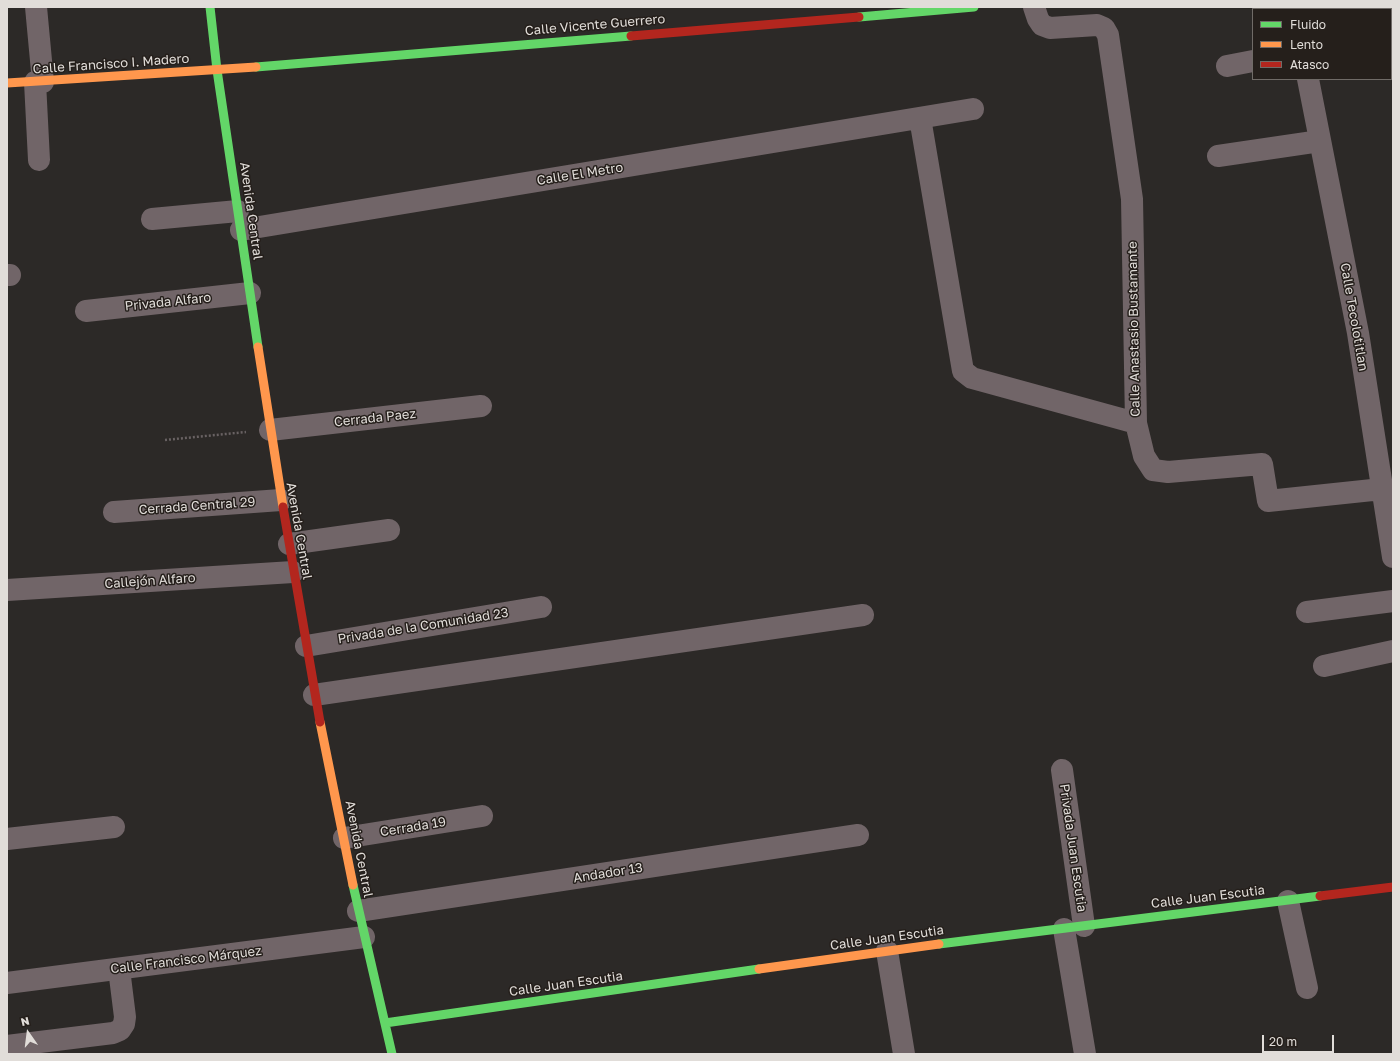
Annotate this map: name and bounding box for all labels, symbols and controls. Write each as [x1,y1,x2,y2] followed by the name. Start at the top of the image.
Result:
[1252,8,1392,80] legend
[524,11,666,39] street label: Calle Vicente Guerrero
[1290,17,1326,32] text: Fluido
[1290,37,1323,52] text: Lento
[32,51,190,77] street label: Calle Francisco I. Madero
[1290,57,1329,72] text: Atasco
[536,159,624,189] street label: Calle El Metro
[236,161,266,261] street label: Avenida Central
[1125,241,1143,417] street label: Calle Anastasio Bustamante
[1337,262,1371,372] street label: Calle Tecolotitlan
[124,290,212,314] street label: Privada Alfaro
[333,406,417,430] street label: Cerrada Paez
[283,481,315,581] street label: Avenida Central
[138,494,256,518] street label: Cerrada Central 29
[104,570,196,592] street label: Callejón Alfaro
[337,605,509,647] street label: Privada de la Comunidad 23
[1056,783,1090,913] street label: Privada Juan Escutia
[342,799,376,899] street label: Avenida Central
[379,814,447,840] street label: Cerrada 19
[572,860,644,886] street label: Andador 13
[1150,882,1266,912] street label: Calle Juan Escutia
[829,922,945,954] street label: Calle Juan Escutia
[109,943,263,977] street label: Calle Francisco Márquez
[508,968,624,1000] street label: Calle Juan Escutia
[8,1013,48,1053] north arrow
[19,1014,31,1028] text: N
[1264,1027,1336,1053] scale bar
[1269,1034,1297,1049] text: 20 m

